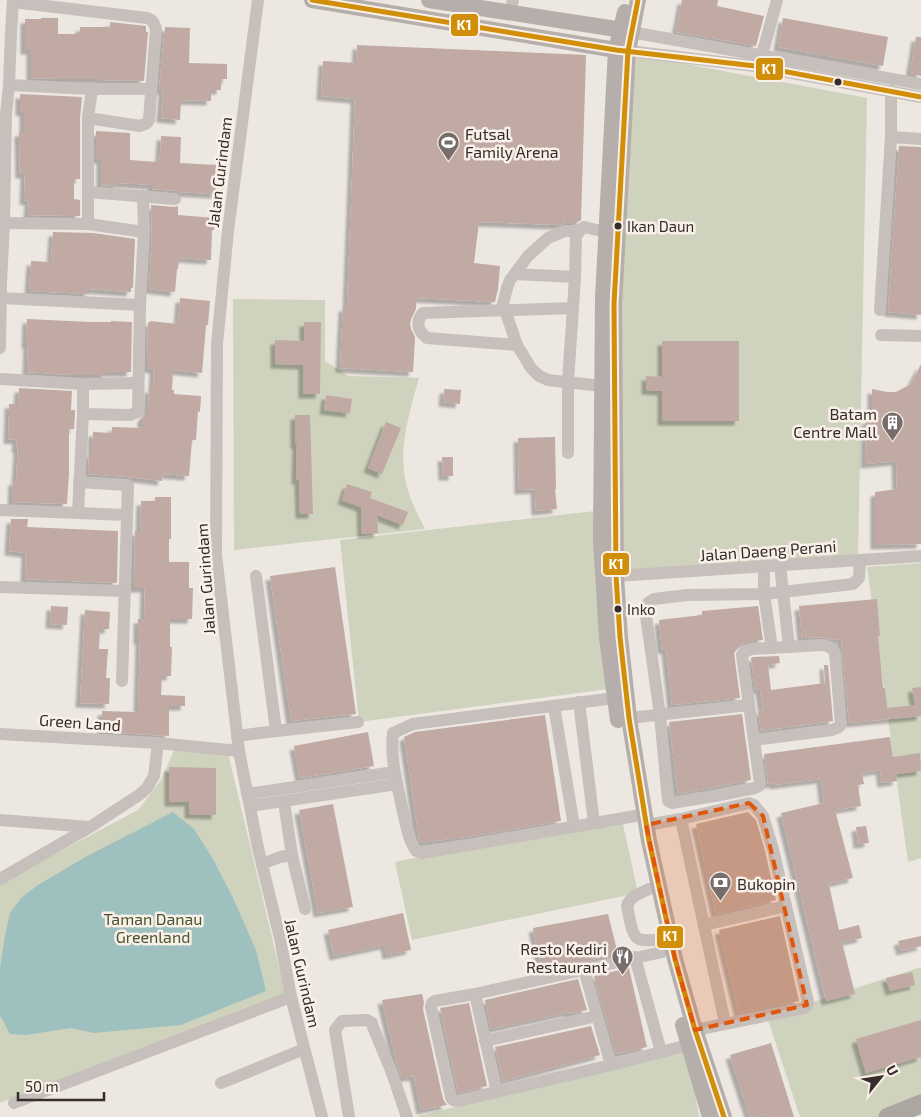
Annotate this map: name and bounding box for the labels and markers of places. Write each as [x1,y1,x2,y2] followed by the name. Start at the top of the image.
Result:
[833,77,843,87] unlabelled marker
[465,124,559,161] place label: Futsal Family Arena
[437,130,461,161] sports icon: Futsal Family Arena
[627,217,694,235] place label: Ikan Daun
[613,221,623,231] marker: Ikan Daun
[793,404,877,441] place label: Batam Centre Mall
[881,410,905,441] building icon: Batam Centre Mall
[627,600,656,618] place label: Inko
[613,604,623,614] marker: Inko
[709,871,733,902] bank icon: Bukopin
[737,874,796,893] place label: Bukopin
[520,939,607,976] place label: Resto Kediri Restaurant
[611,945,635,976] restaurant icon: Resto Kediri Restaurant

